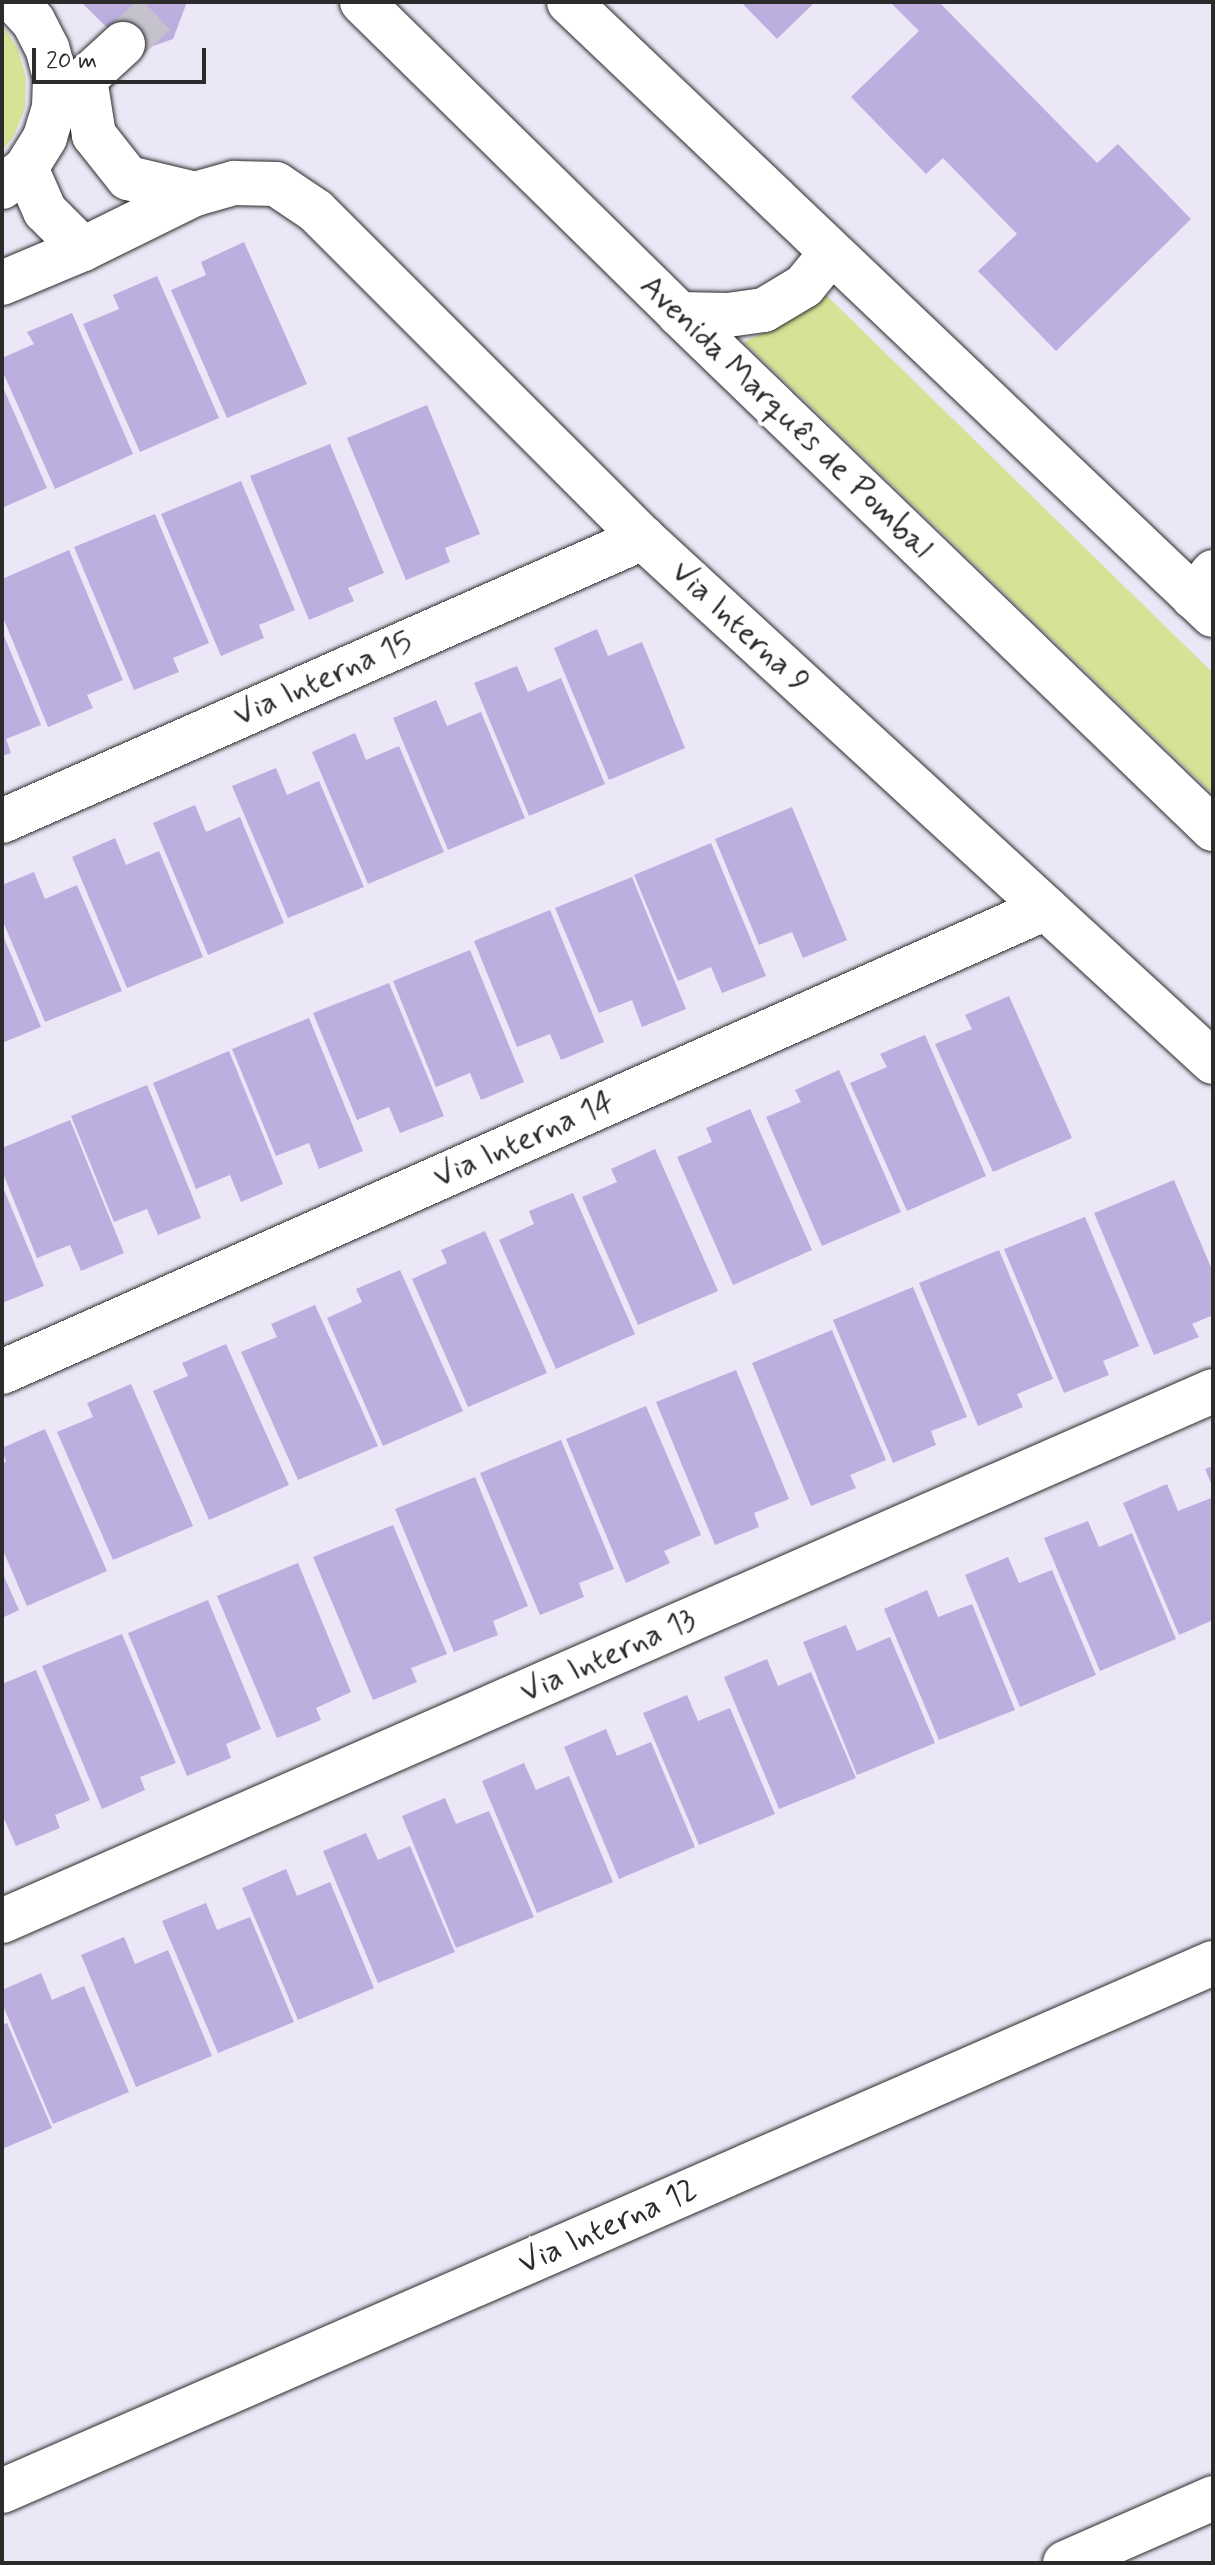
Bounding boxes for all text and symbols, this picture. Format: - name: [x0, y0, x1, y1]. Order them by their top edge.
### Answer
- scale bar: [36, 32, 210, 82]
- text: 20 m: [46, 46, 97, 77]
- street label: Avenida Marquês de Pombal: [636, 271, 936, 563]
- street label: Via Interna 9: [659, 550, 821, 704]
- street label: Via Interna 15: [223, 621, 423, 737]
- street label: Via Interna 14: [423, 1081, 625, 1199]
- street label: Via Interna 13: [510, 1598, 706, 1714]
- street label: Via Interna 12: [508, 2169, 708, 2285]

